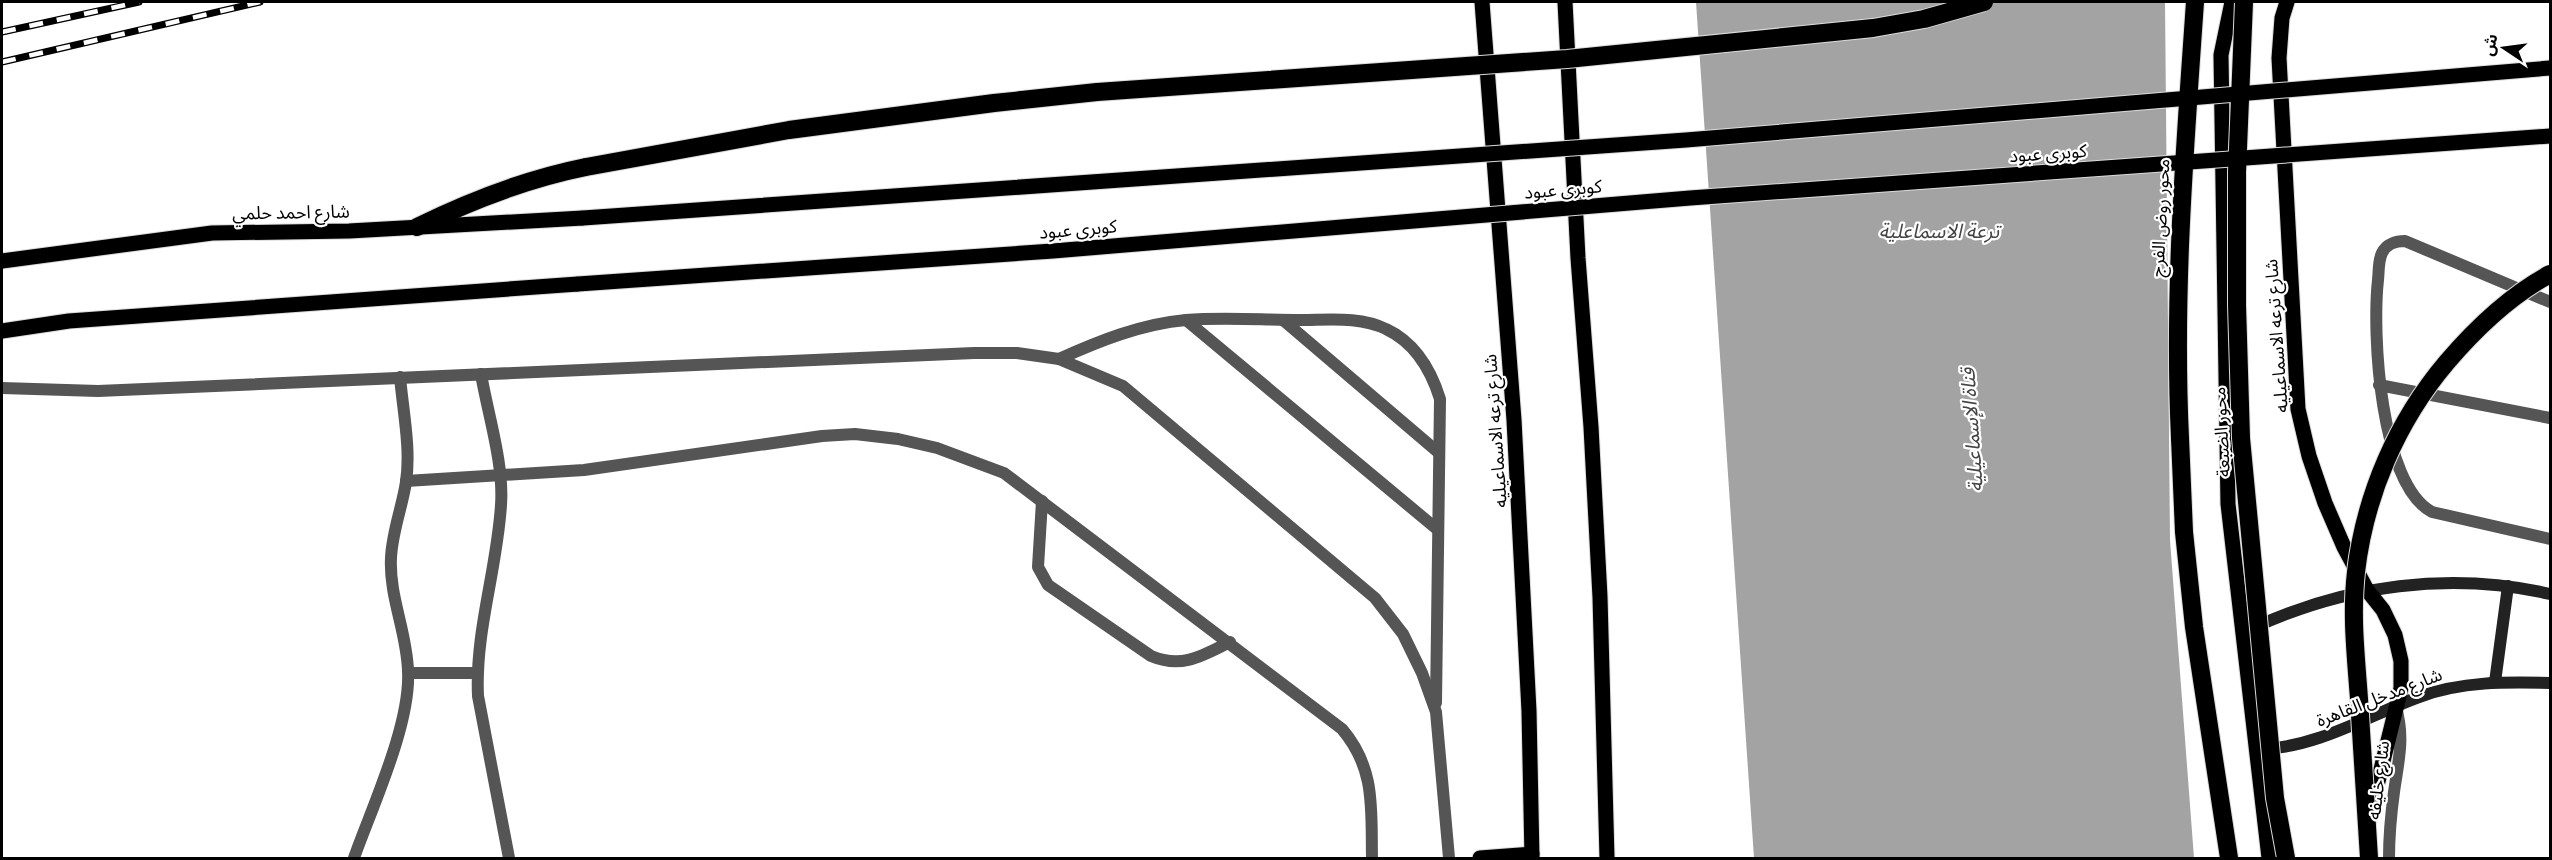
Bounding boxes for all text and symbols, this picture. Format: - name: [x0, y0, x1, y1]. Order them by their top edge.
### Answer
- north arrow: [2474, 18, 2534, 78]
- text: ش: [2475, 31, 2504, 58]
- street label: كوبرى عبود: [2008, 137, 2088, 169]
- street label: محور روض الفرج: [2143, 158, 2177, 278]
- street label: كوبرى عبود: [1523, 172, 1604, 206]
- street label: شارع احمد حلمي: [232, 197, 350, 228]
- street label: كوبرى عبود: [1038, 212, 1119, 246]
- water label: ترعة الاسماعلية: [1879, 215, 2002, 246]
- street label: شارع ترعه الاسماعيليه: [2257, 258, 2296, 414]
- street label: شارع ترعه الاسماعيليه: [1476, 353, 1515, 509]
- water label: قناة الإسماعيلية: [1951, 365, 1991, 493]
- street label: محور الضبعة: [2205, 386, 2237, 478]
- street label: شارع مدخل القاهرة: [2312, 661, 2446, 734]
- street label: شارع خليفه: [2360, 739, 2397, 821]

